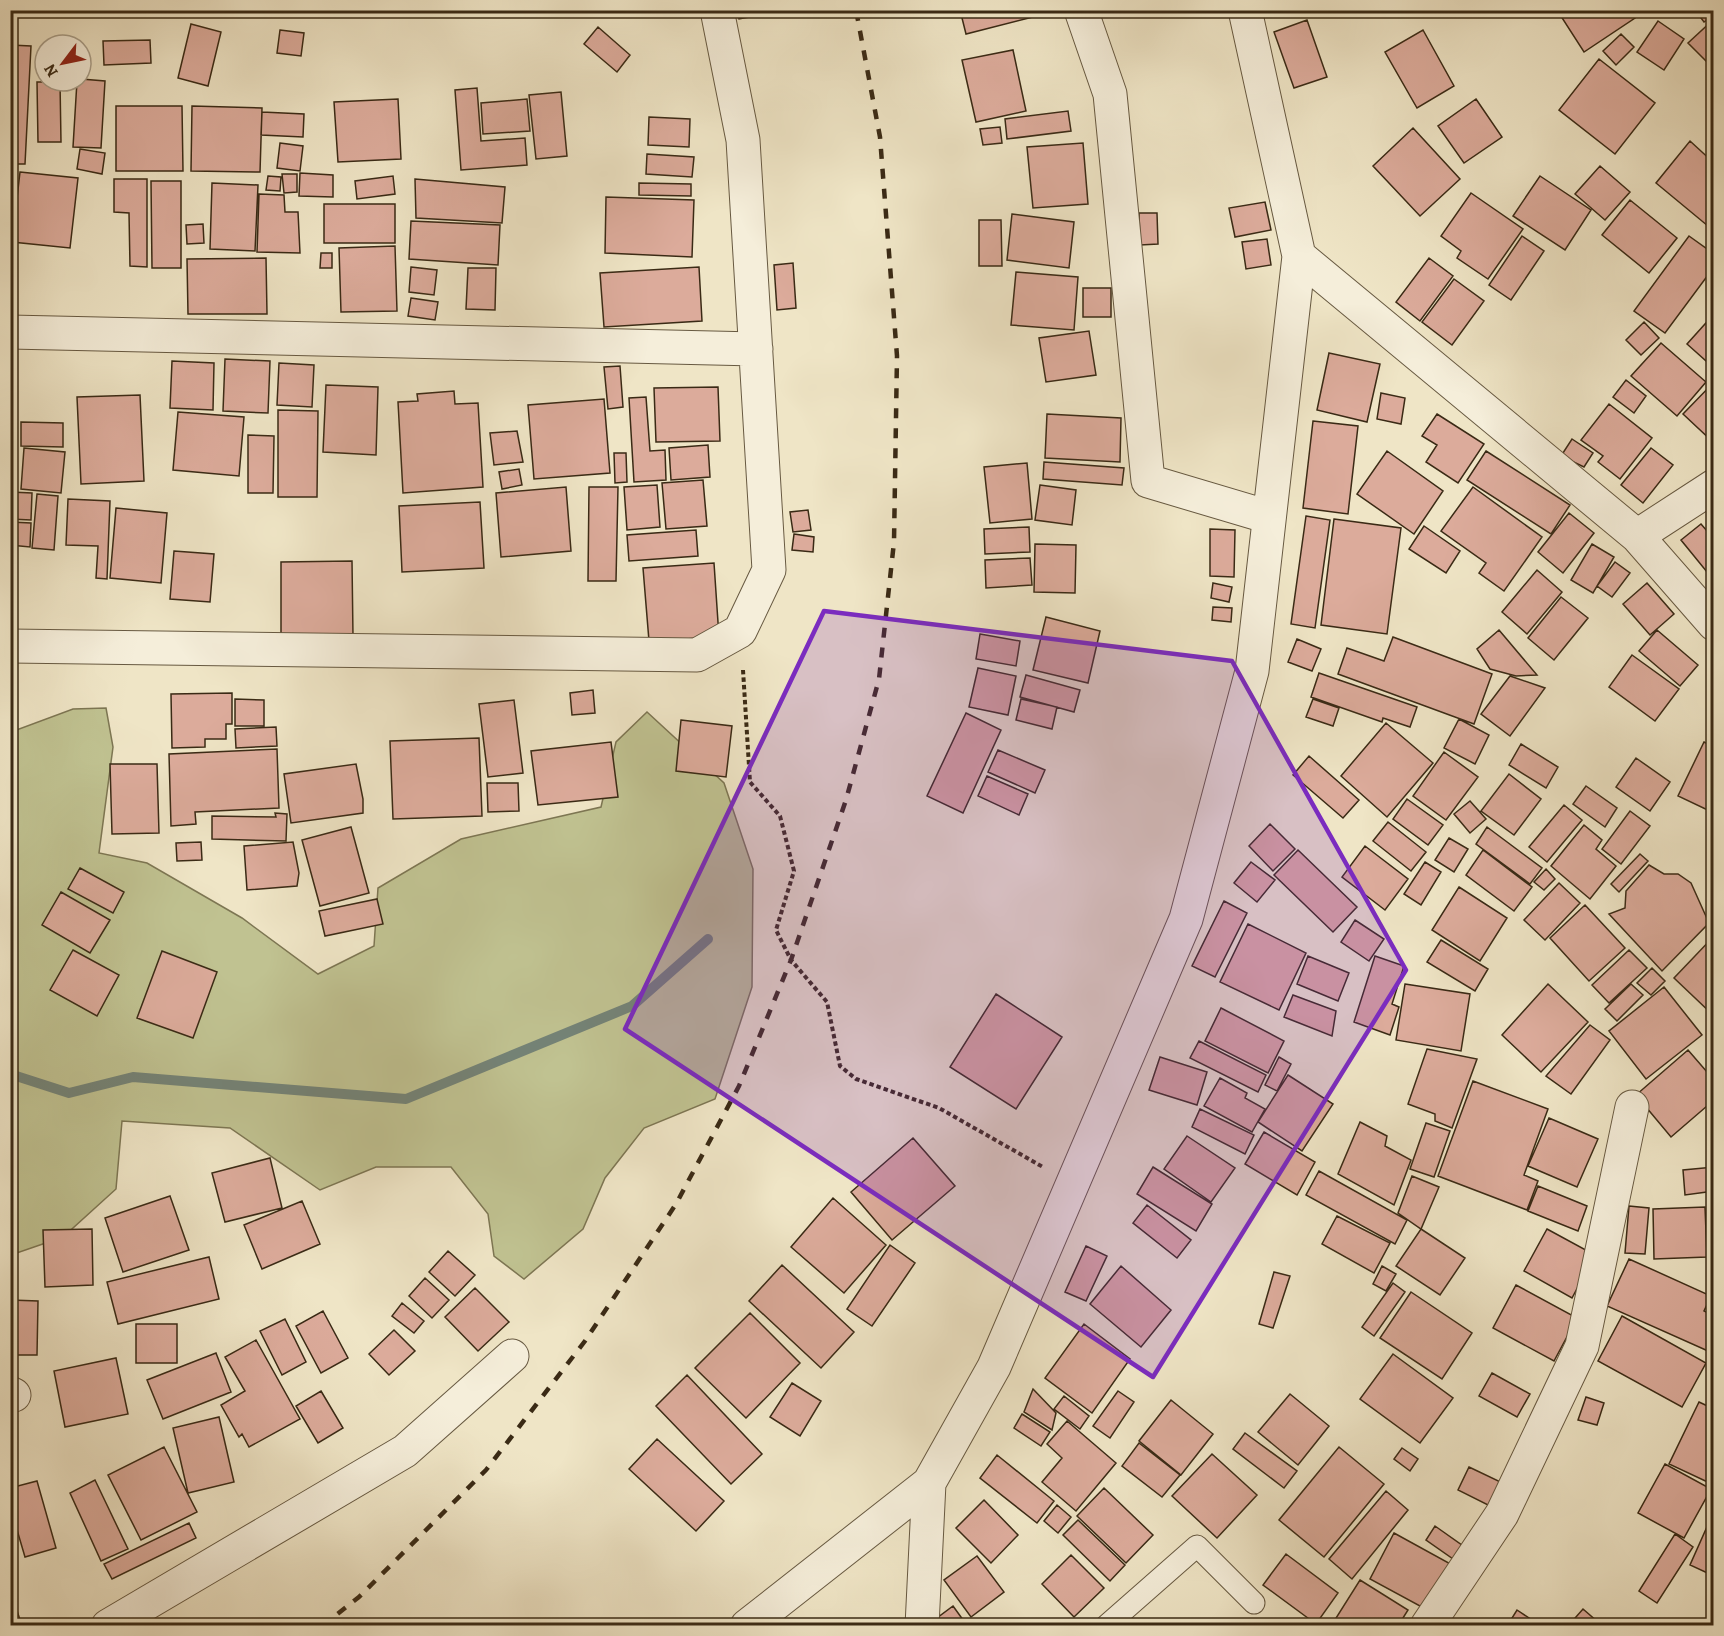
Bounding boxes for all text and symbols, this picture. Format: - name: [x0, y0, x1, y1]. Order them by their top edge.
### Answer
- north arrow: [33, 33, 93, 93]
- text: N: [39, 59, 64, 81]

